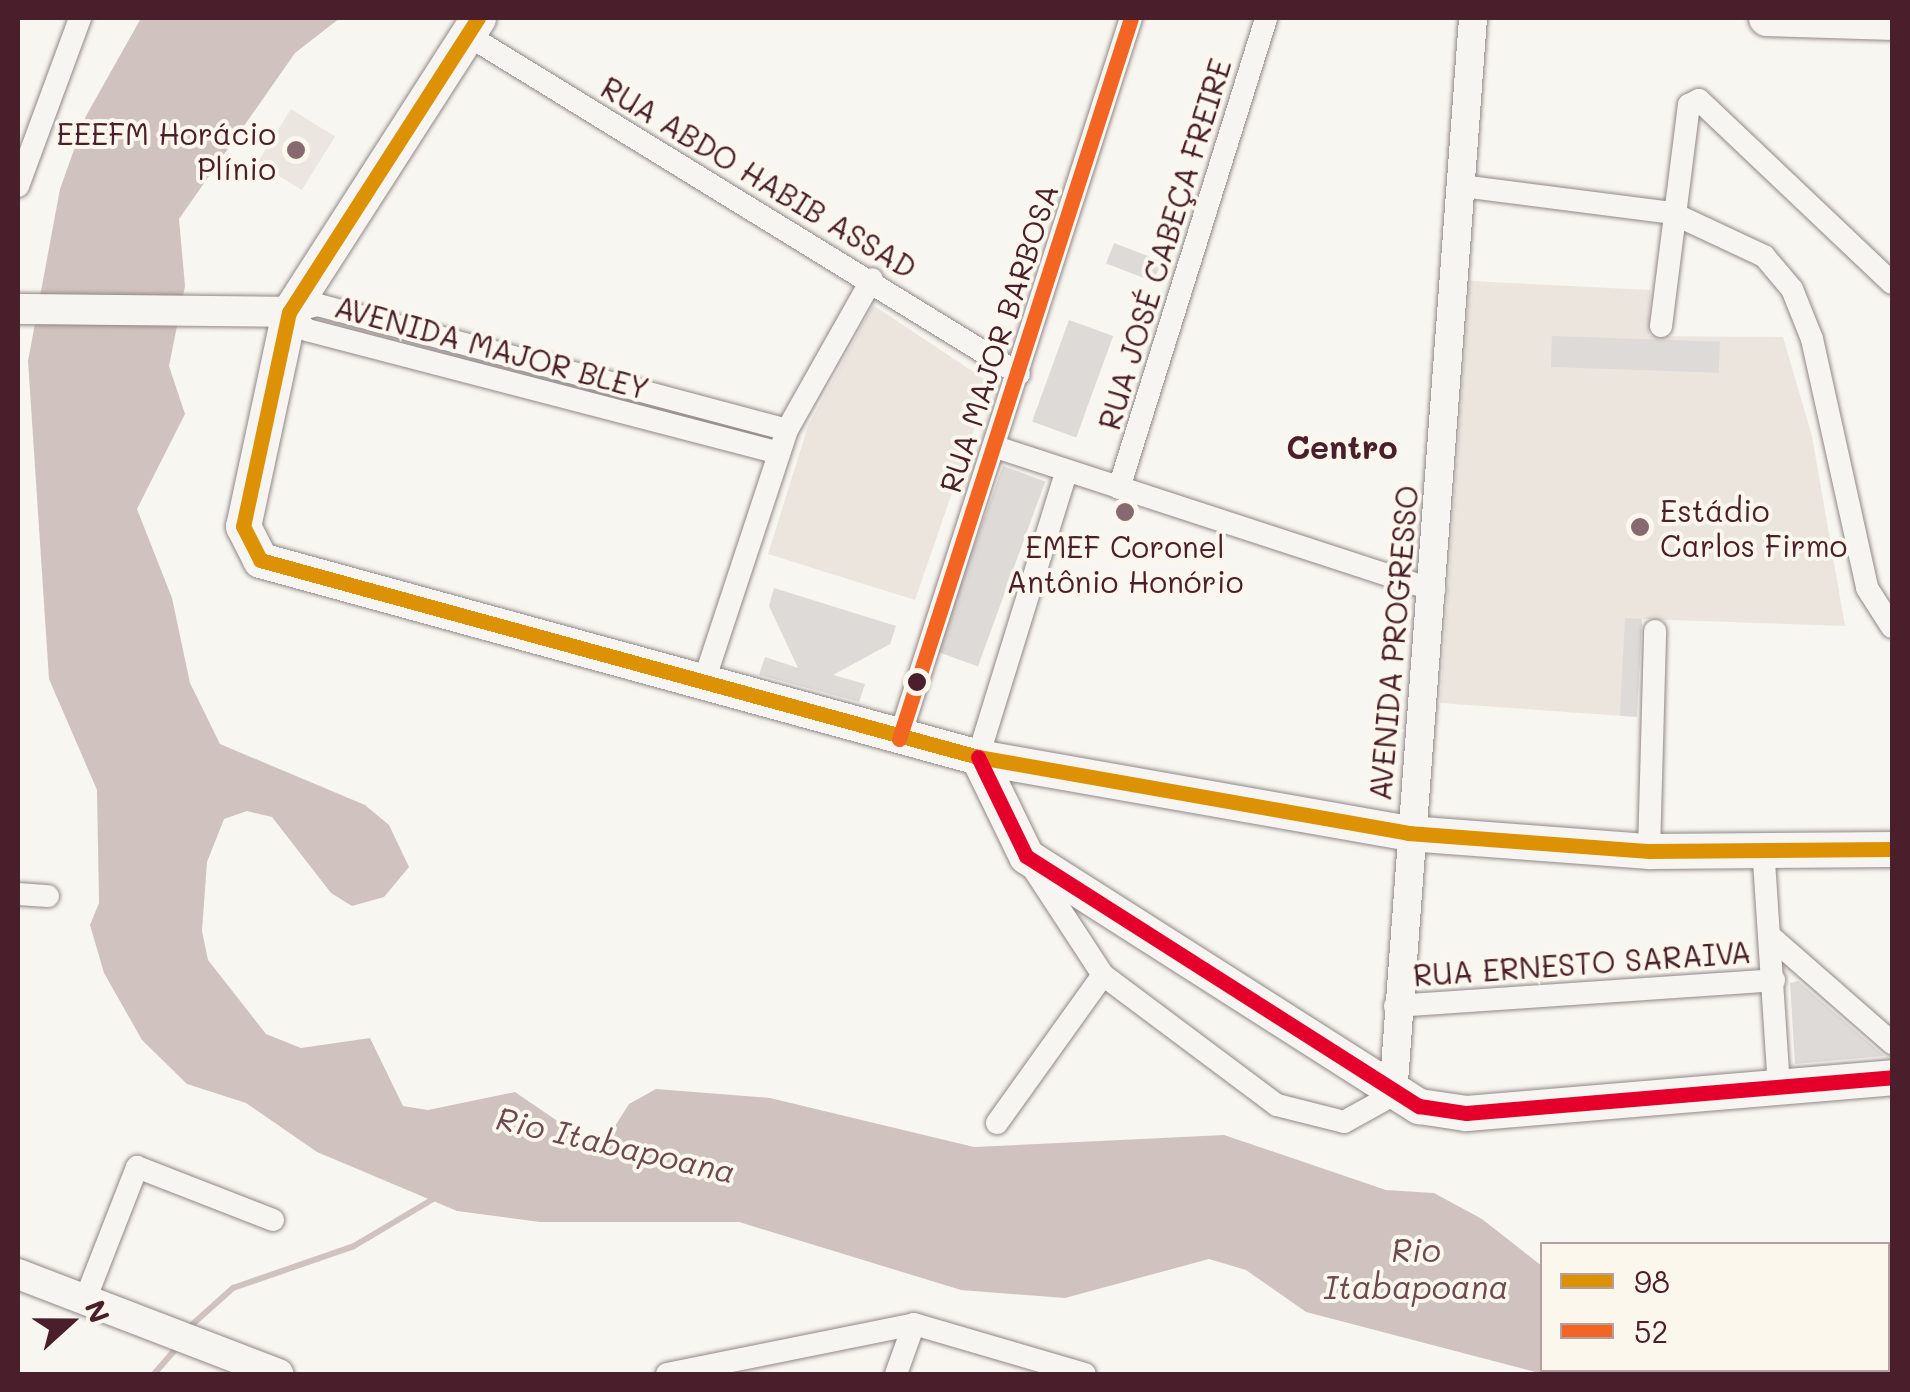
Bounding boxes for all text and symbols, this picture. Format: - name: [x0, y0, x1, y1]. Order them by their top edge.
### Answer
- street label: RUA JOSÉ CABEÇA FREIRE: [1090, 54, 1238, 434]
- street label: RUA ABDO HABIB ASSAD: [595, 69, 923, 285]
- place label: EEEFM Horácio Plínio: [57, 115, 276, 186]
- marker: EEEFM Horácio Plínio: [285, 139, 307, 161]
- street label: RUA MAJOR BARBOSA: [931, 179, 1065, 497]
- street label: AVENIDA MAJOR BLEY: [331, 288, 653, 406]
- district label: Centro: [1286, 427, 1398, 465]
- street label: AVENIDA PROGRESSO: [1361, 484, 1425, 802]
- place label: Estádio Carlos Firmo: [1660, 492, 1847, 562]
- marker: EMEF Coronel Antônio Honório: [1114, 501, 1136, 523]
- marker: Estádio Carlos Firmo: [1629, 516, 1651, 538]
- place label: EMEF Coronel Antônio Honório: [1006, 528, 1244, 598]
- unlabelled marker: [907, 672, 927, 692]
- street label: RUA ERNESTO SARAIVA: [1412, 933, 1752, 993]
- water label: Rio Itabapoana: [493, 1098, 739, 1190]
- water label: Rio Itabapoana: [1324, 1231, 1508, 1306]
- legend: [1540, 1242, 1890, 1372]
- text: 98: [1634, 1261, 1670, 1301]
- north arrow: [20, 1272, 120, 1372]
- text: N: [77, 1295, 119, 1328]
- text: 52: [1634, 1311, 1668, 1351]

